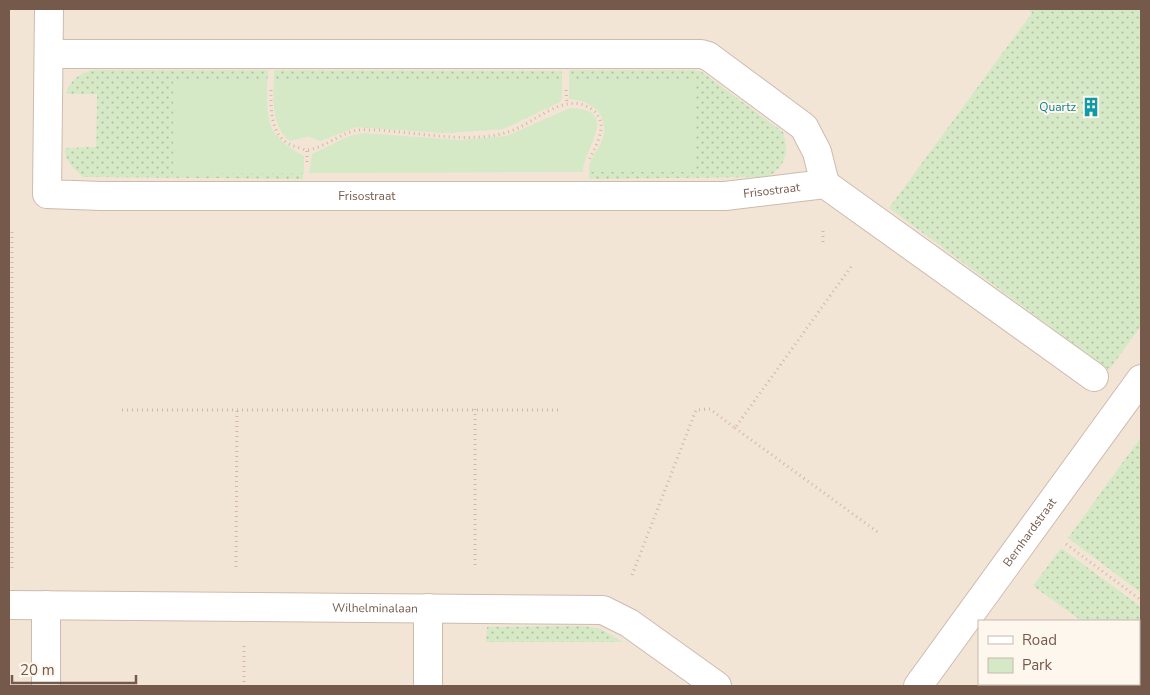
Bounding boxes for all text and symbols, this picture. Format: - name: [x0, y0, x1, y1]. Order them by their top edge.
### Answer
- building icon: Quartz: [1080, 96, 1102, 118]
- place label: Quartz: [1039, 99, 1076, 115]
- street label: Frisostraat: [742, 179, 802, 202]
- street label: Frisostraat: [338, 188, 396, 204]
- street label: Bernhardstraat: [999, 494, 1060, 570]
- street label: Wilhelminalaan: [332, 600, 418, 616]
- legend: [978, 620, 1140, 685]
- text: Road: [1022, 630, 1057, 650]
- scale bar: [12, 652, 136, 684]
- text: Park: [1022, 655, 1052, 675]
- text: 20 m: [20, 660, 55, 680]

